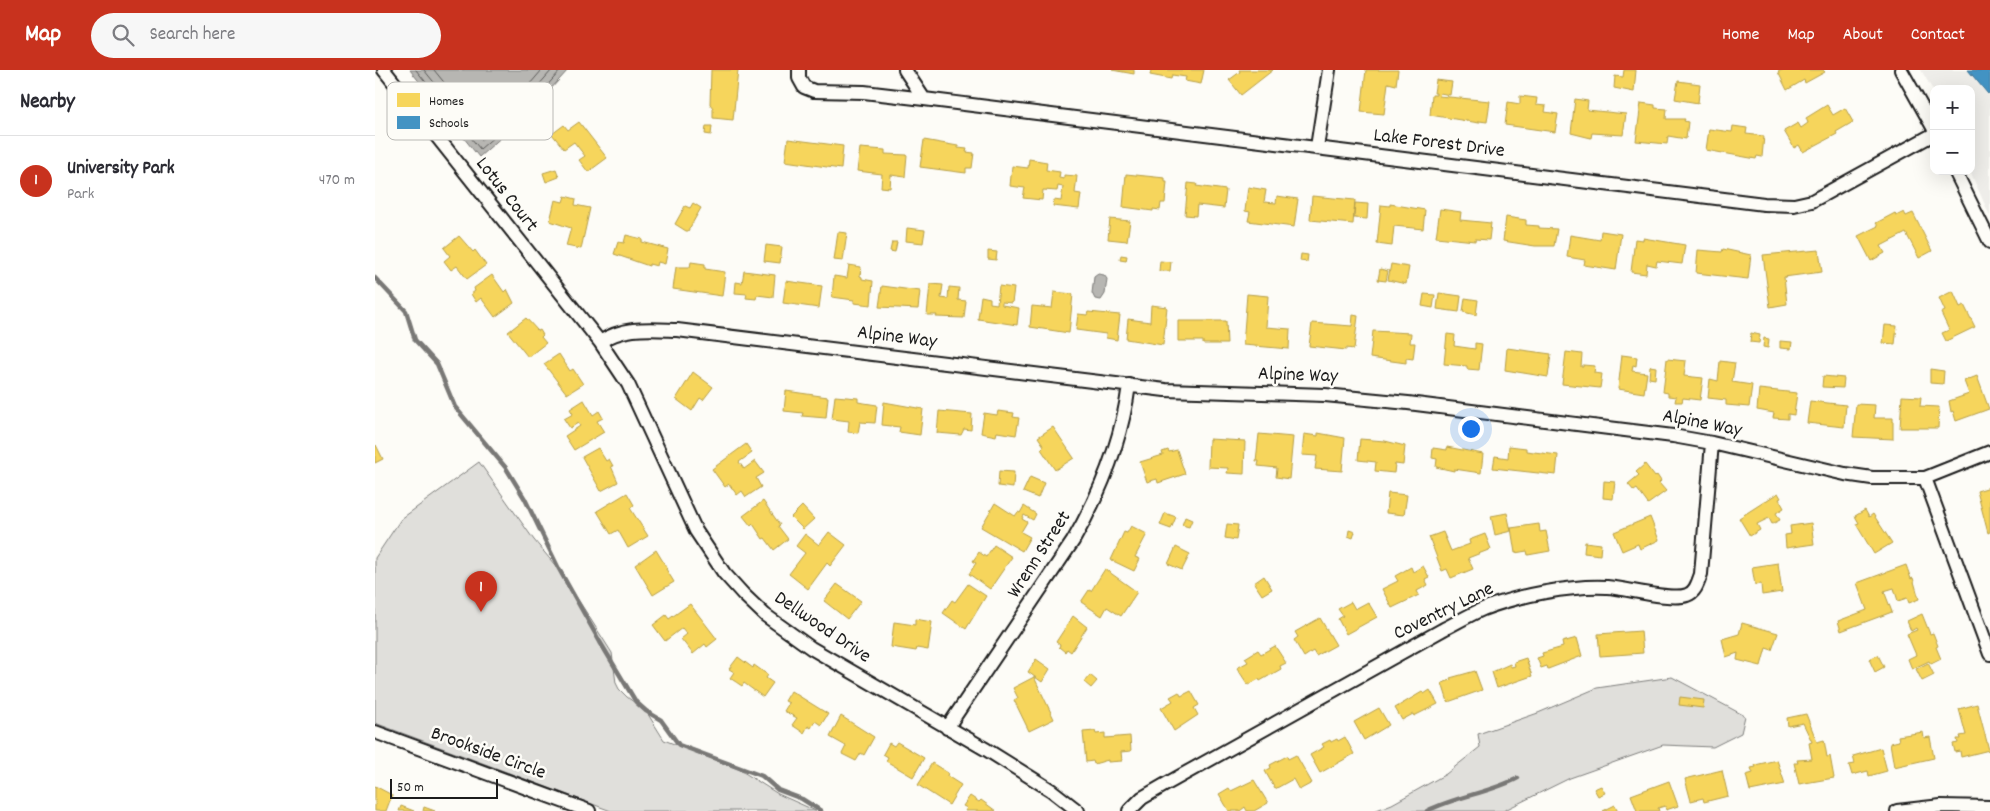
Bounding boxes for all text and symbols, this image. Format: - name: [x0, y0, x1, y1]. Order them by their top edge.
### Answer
- search box: [91, 13, 441, 58]
- text: Map: [25, 18, 61, 52]
- icon: search: [109, 21, 137, 49]
- text: Search here: [149, 22, 235, 49]
- text: Home: [1722, 23, 1759, 48]
- text: Map: [1787, 23, 1815, 48]
- text: About: [1843, 23, 1883, 48]
- text: Contact: [1911, 23, 1965, 48]
- legend: [387, 82, 553, 140]
- map controls: [1930, 85, 1975, 175]
- button: +: [1930, 85, 1975, 130]
- text: Nearby: [20, 88, 75, 118]
- text: Homes: [429, 92, 464, 112]
- text: Schools: [429, 114, 469, 134]
- street label: Lake Forest Drive: [1372, 122, 1506, 166]
- button: −: [1930, 130, 1975, 175]
- street label: Lotus Court: [468, 152, 544, 238]
- text: University Park: [67, 156, 175, 183]
- text: 1: [34, 169, 38, 192]
- text: 470 m: [319, 169, 355, 192]
- text: Park: [67, 183, 94, 206]
- street label: Alpine Way: [856, 319, 939, 357]
- street label: Alpine Way: [1257, 361, 1339, 391]
- street label: Alpine Way: [1660, 403, 1745, 446]
- your location: [1458, 416, 1484, 442]
- street label: Wrenn Street: [1001, 506, 1079, 604]
- pin: 1: [465, 571, 497, 612]
- street label: Coventry Lane: [1389, 576, 1499, 648]
- street label: Dellwood Drive: [768, 585, 876, 671]
- street label: Brookside Circle: [427, 720, 549, 788]
- scale bar: [390, 776, 497, 799]
- text: 50 m: [397, 778, 424, 798]

